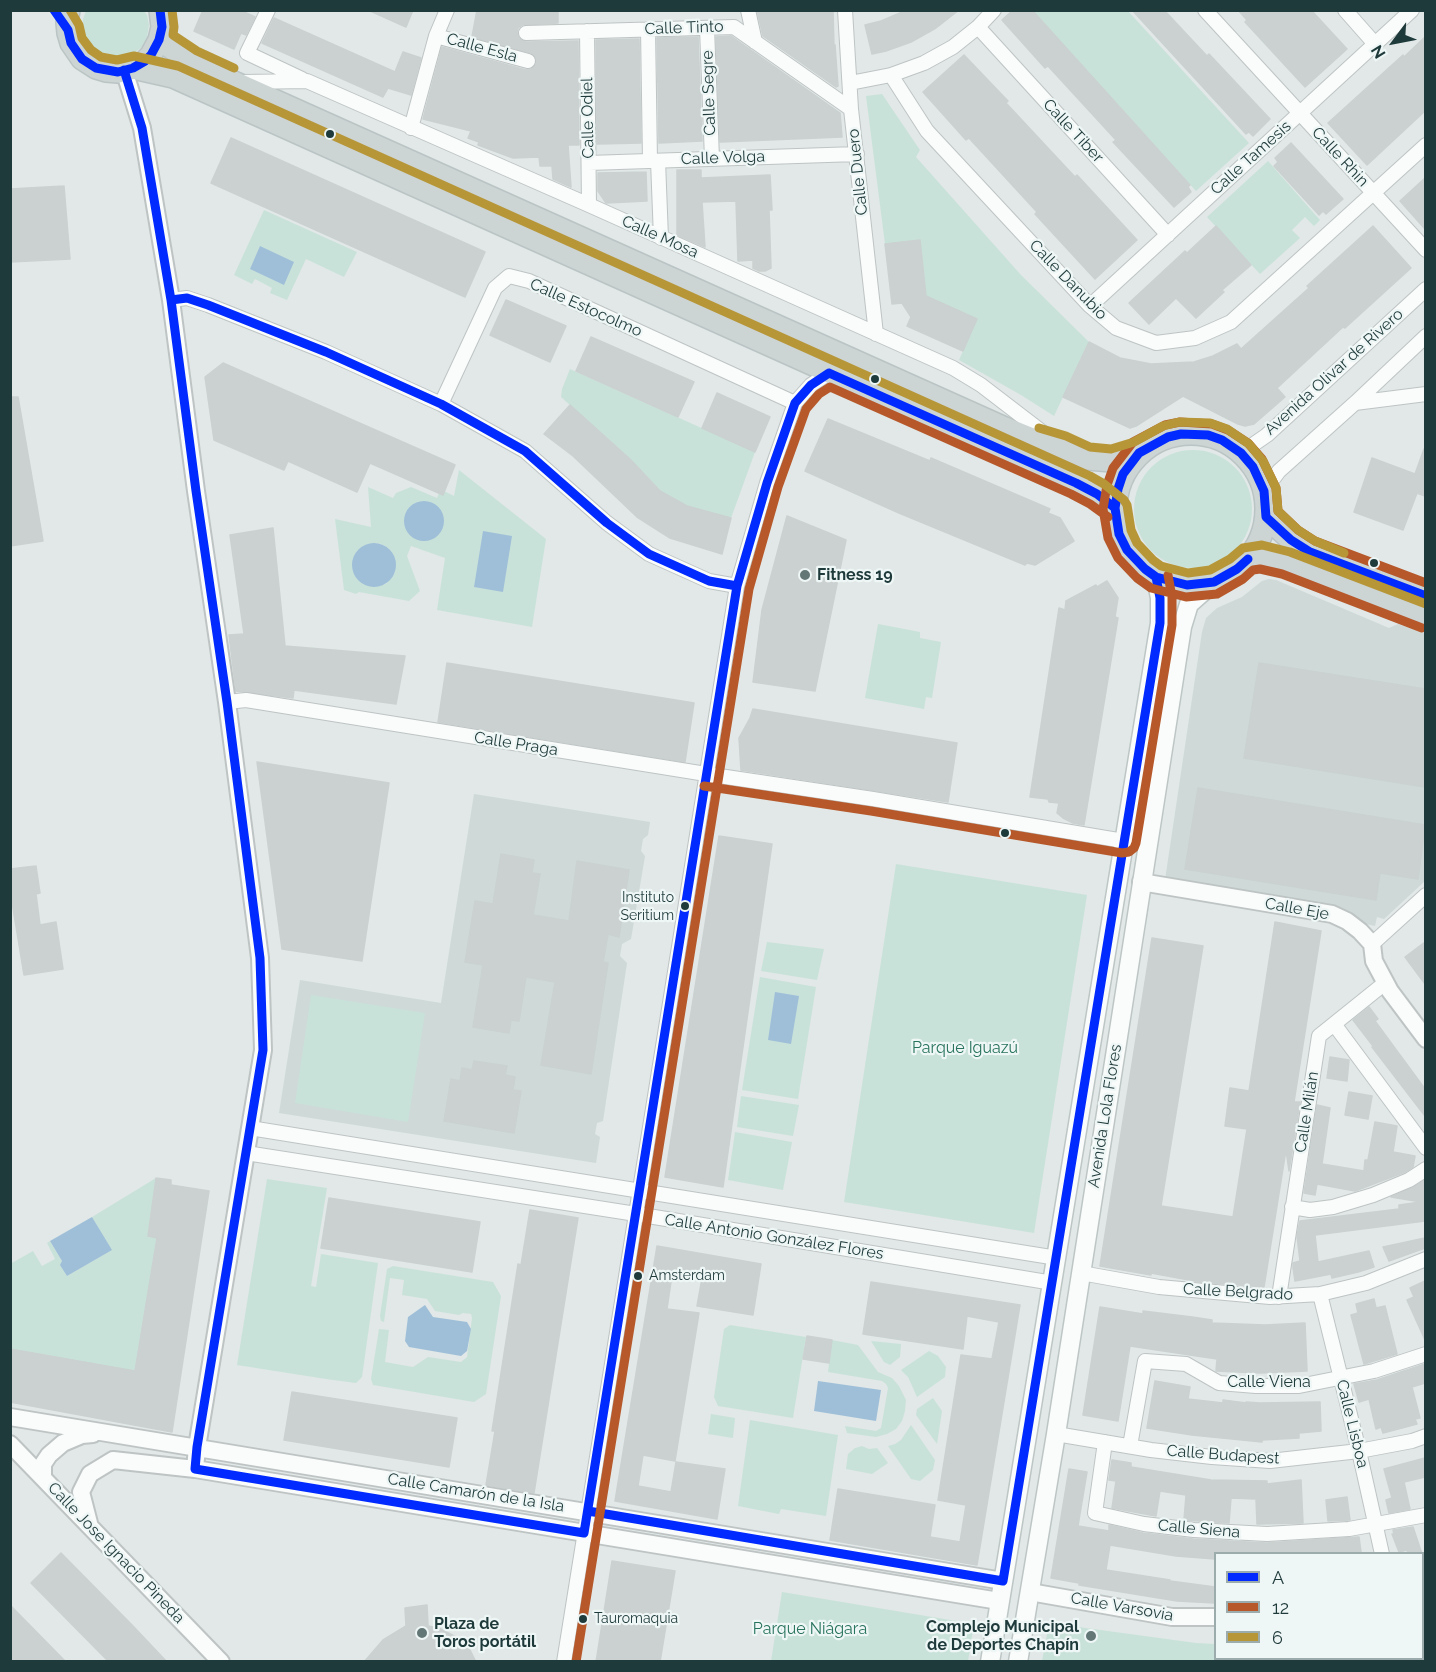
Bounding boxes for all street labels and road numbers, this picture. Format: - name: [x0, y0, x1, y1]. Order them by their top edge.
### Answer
- street label: Calle Tinto: [644, 17, 724, 39]
- street label: Calle Esla: [445, 29, 519, 67]
- street label: Calle Segre: [698, 50, 720, 136]
- street label: Calle Odiel: [578, 77, 598, 159]
- street label: Calle Tíber: [1039, 95, 1107, 167]
- street label: Calle Tamesis: [1207, 117, 1295, 199]
- street label: Calle Rhin: [1308, 123, 1372, 191]
- street label: Calle Duero: [844, 128, 872, 216]
- street label: Calle Volga: [681, 147, 765, 169]
- street label: Calle Mosa: [619, 212, 701, 262]
- street label: Calle Danubio: [1025, 236, 1111, 324]
- street label: Calle Estocolmo: [527, 275, 645, 341]
- street label: Avenida Olivar de Rivero: [1261, 305, 1407, 439]
- street label: Calle Praga: [473, 728, 559, 760]
- street label: Calle Eje: [1264, 894, 1330, 924]
- street label: Avenida Lola Flores: [1084, 1043, 1126, 1189]
- street label: Calle Milán: [1291, 1070, 1323, 1154]
- street label: Calle Antonio González Flores: [663, 1210, 885, 1264]
- street label: Calle Belgrado: [1183, 1280, 1293, 1304]
- street label: Calle Viena: [1227, 1372, 1311, 1392]
- street label: Calle Lisboa: [1332, 1378, 1372, 1470]
- street label: Calle Budapest: [1166, 1441, 1280, 1469]
- street label: Calle Camarón de la Isla: [386, 1470, 566, 1516]
- street label: Calle Jose Ignacio Pineda: [44, 1478, 188, 1628]
- street label: Calle Siena: [1157, 1516, 1241, 1542]
- street label: Calle Varsovia: [1069, 1589, 1175, 1625]

